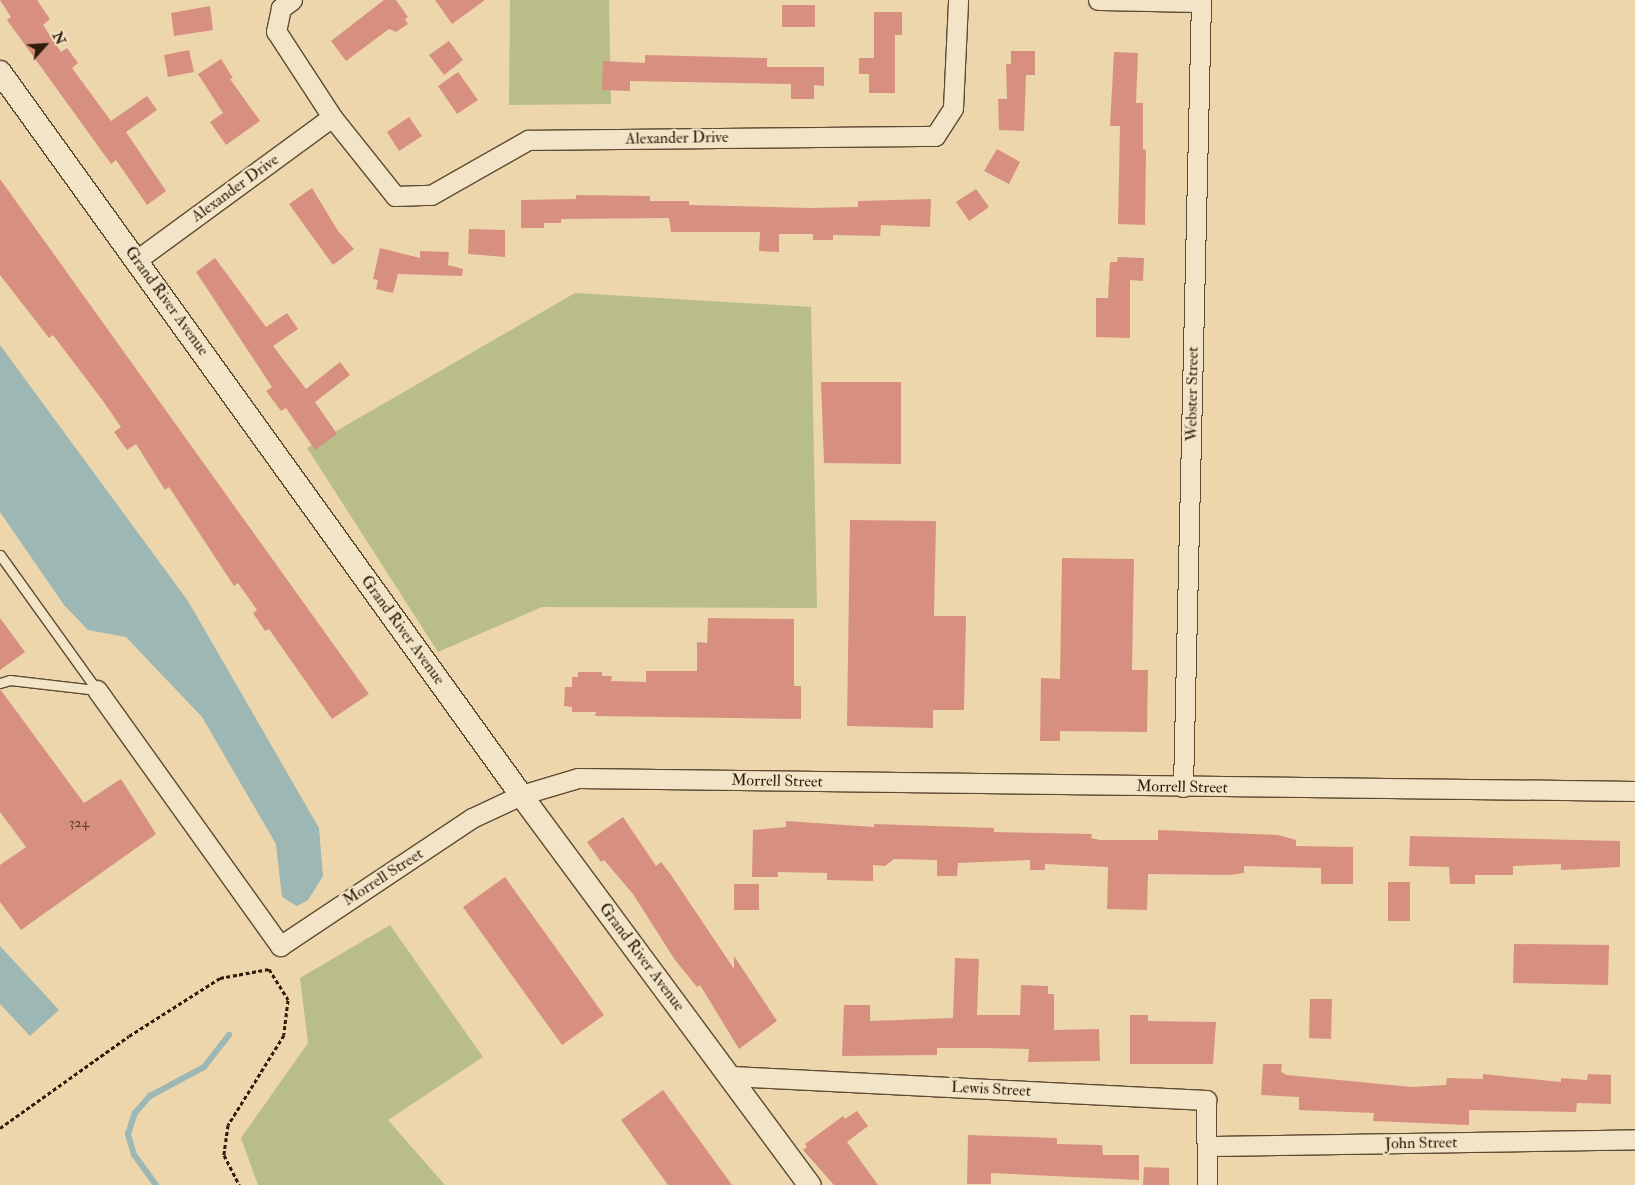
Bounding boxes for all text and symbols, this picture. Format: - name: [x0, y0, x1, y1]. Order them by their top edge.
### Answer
- north arrow: [20, 20, 70, 70]
- text: N: [49, 29, 69, 48]
- street label: Alexander Drive: [625, 128, 729, 148]
- street label: Alexander Drive: [188, 150, 282, 226]
- street label: Grand River Avenue: [121, 243, 213, 359]
- street label: Webster Street: [1182, 347, 1202, 441]
- street label: Grand River Avenue: [357, 572, 449, 688]
- street label: Morrell Street: [731, 771, 823, 791]
- street label: Morrell Street: [1136, 777, 1228, 797]
- house number: 324: [69, 815, 89, 831]
- street label: Morrell Street: [339, 844, 427, 910]
- street label: Grand River Avenue: [595, 899, 689, 1015]
- street label: Lewis Street: [951, 1077, 1031, 1101]
- street label: John Street: [1385, 1133, 1457, 1153]

